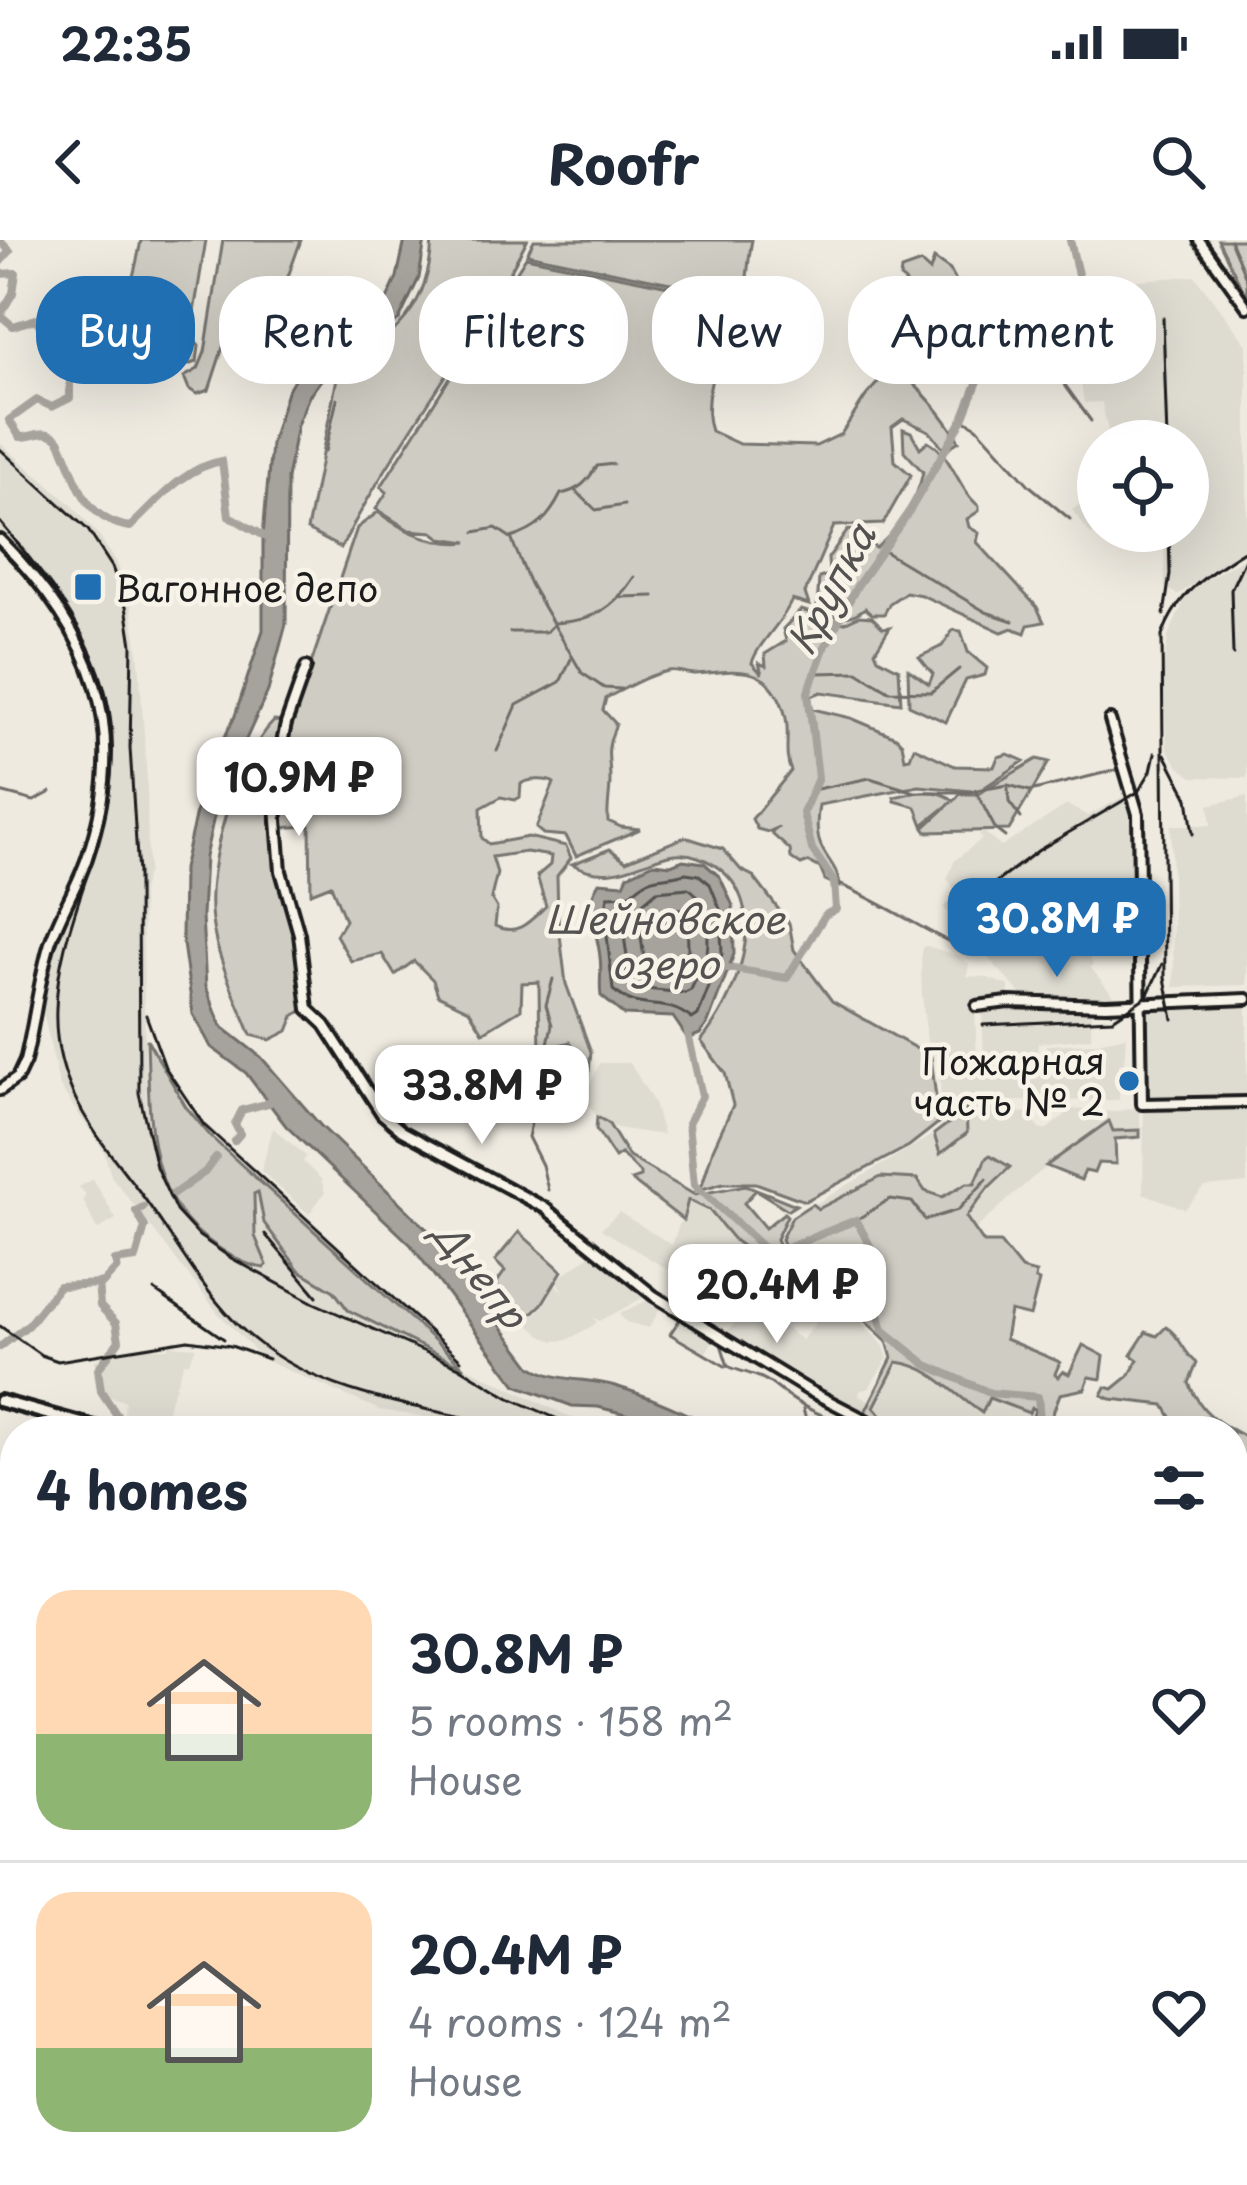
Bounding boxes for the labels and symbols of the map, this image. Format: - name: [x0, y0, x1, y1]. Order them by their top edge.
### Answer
- water label: Крупка: [770, 511, 889, 664]
- place label: Вагонное депо: [115, 560, 378, 614]
- marker: Вагонное депо: [72, 571, 104, 603]
- pin: 10.9M ₽: [188, 737, 410, 839]
- pin: 30.8M ₽: [946, 878, 1168, 980]
- water label: Шейновское озеро: [545, 888, 786, 992]
- place label: Пожарная часть № 2: [914, 1033, 1105, 1128]
- pin: 33.8M ₽: [371, 1045, 593, 1147]
- marker: Пожарная часть № 2: [1116, 1068, 1142, 1094]
- water label: Днепр: [419, 1204, 545, 1342]
- pin: 20.4M ₽: [666, 1244, 888, 1346]

